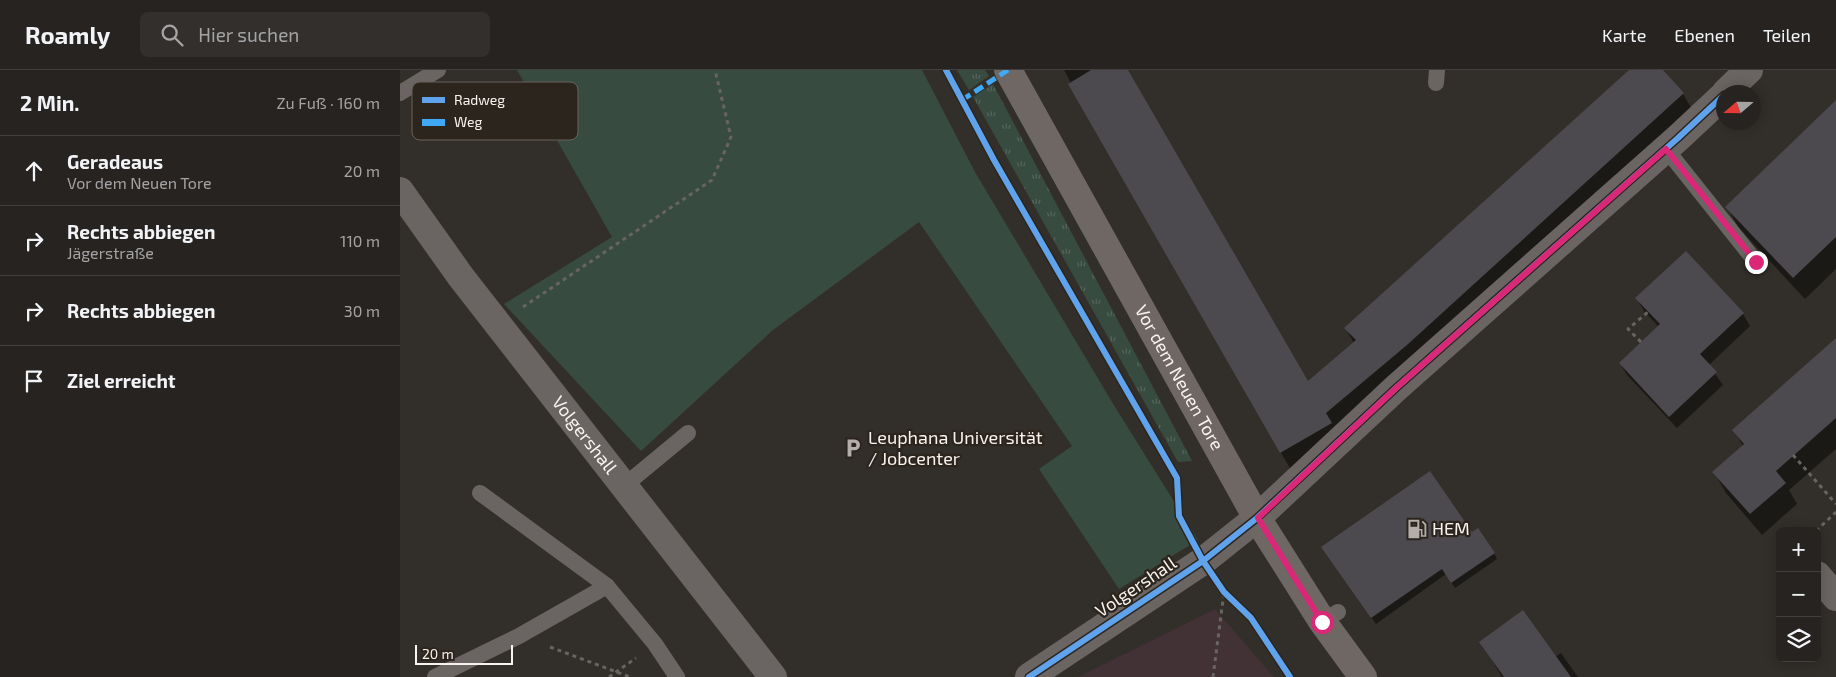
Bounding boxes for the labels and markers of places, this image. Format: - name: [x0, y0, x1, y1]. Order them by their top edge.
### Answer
- place label: Leuphana Universität / Jobcenter: [868, 426, 1043, 469]
- parking icon: Leuphana Universität / Jobcenter: [842, 437, 864, 459]
- place label: HEM: [1432, 517, 1470, 539]
- fuel station icon: HEM: [1406, 518, 1428, 540]

